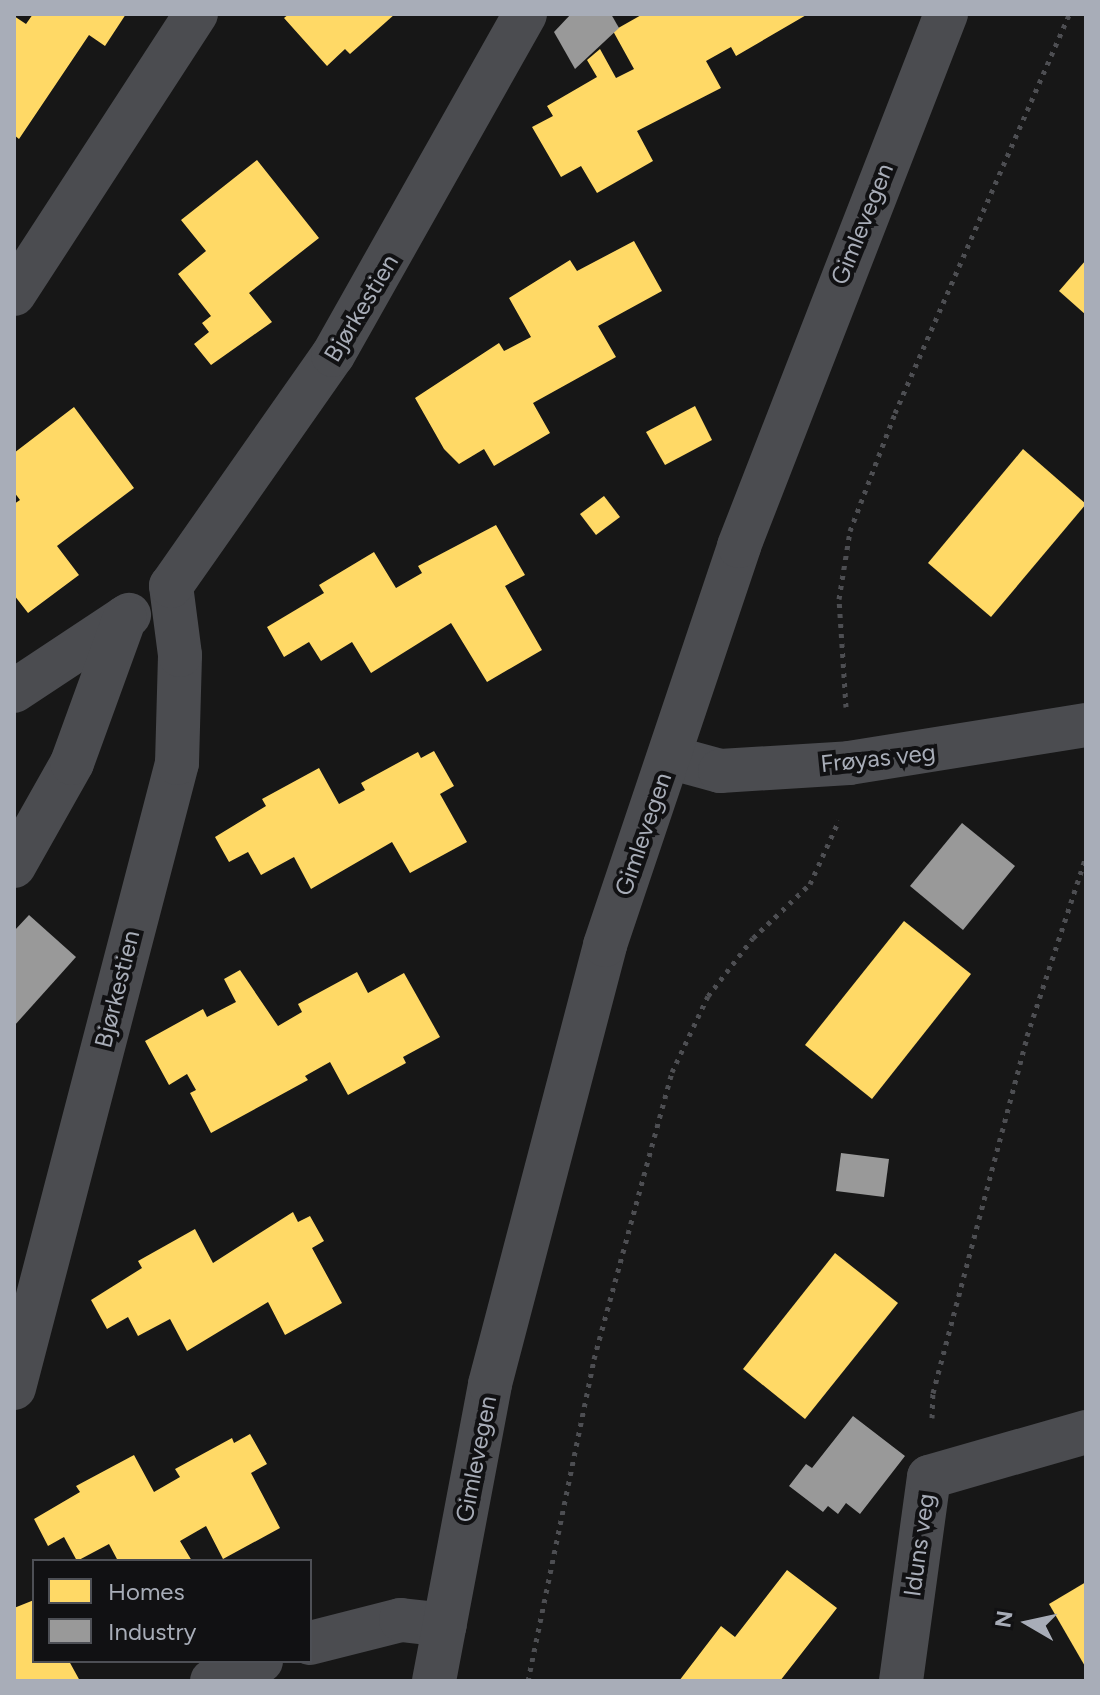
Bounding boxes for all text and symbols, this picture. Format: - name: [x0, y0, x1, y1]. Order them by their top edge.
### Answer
- street label: Gimlevegen: [825, 159, 899, 289]
- street label: Bjørkestien: [318, 249, 404, 367]
- street label: Frøyas veg: [819, 738, 937, 778]
- street label: Gimlevegen: [609, 769, 677, 899]
- street label: Bjørkestien: [89, 927, 145, 1051]
- street label: Gimlevegen: [450, 1393, 502, 1525]
- street label: Iduns veg: [898, 1492, 940, 1598]
- legend: [32, 1559, 312, 1663]
- text: Homes: [108, 1577, 185, 1606]
- north arrow: [988, 1583, 1068, 1663]
- text: N: [989, 1609, 1018, 1630]
- text: Industry: [108, 1617, 196, 1646]

